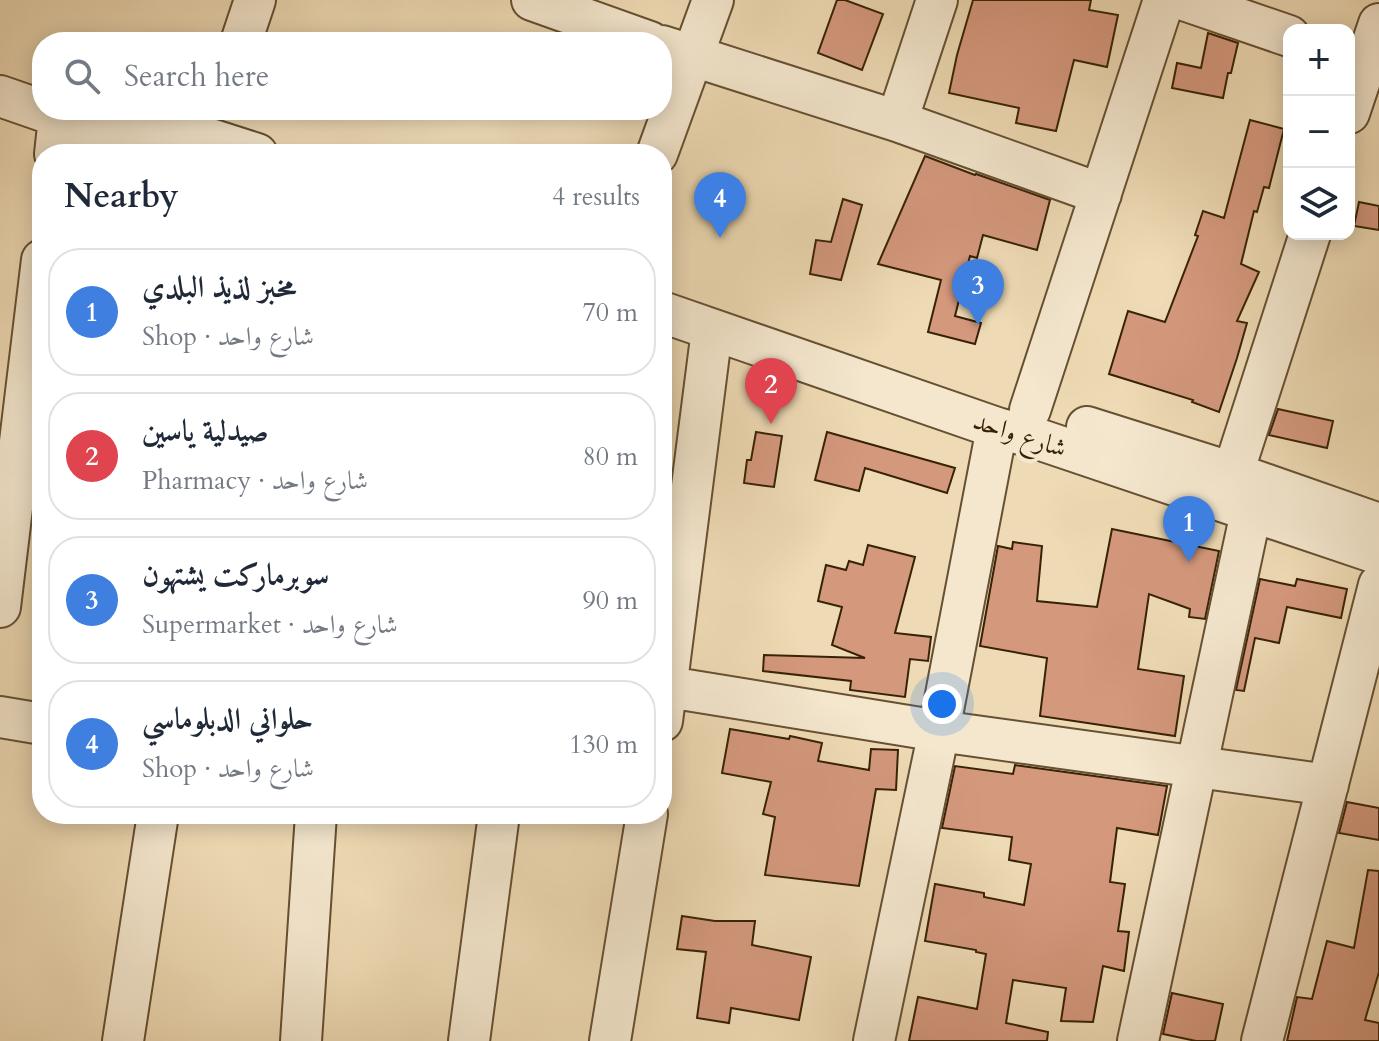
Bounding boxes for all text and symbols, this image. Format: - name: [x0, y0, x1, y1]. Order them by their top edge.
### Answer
- map controls: [1283, 24, 1355, 240]
- button: +: [1283, 24, 1355, 96]
- search box: [32, 32, 672, 120]
- icon: search: [60, 54, 104, 98]
- text: Search here: [124, 56, 269, 97]
- button: −: [1283, 96, 1355, 168]
- button: layers: [1283, 168, 1355, 240]
- pin: 4: [694, 172, 746, 238]
- text: Nearby: [64, 173, 179, 219]
- text: 4 results: [552, 179, 640, 214]
- pin: 3: [952, 259, 1004, 325]
- text: مخبز لذيذ البلدي: [142, 267, 296, 308]
- text: 1: [85, 295, 99, 330]
- text: 70 m: [582, 295, 638, 330]
- text: Shop · شارع واحد: [142, 319, 314, 354]
- pin: 2: [745, 358, 797, 424]
- street label: شارع واحد: [967, 403, 1071, 470]
- text: صيدلية ياسين: [142, 411, 269, 452]
- text: 2: [85, 439, 99, 474]
- text: 80 m: [582, 439, 638, 474]
- text: Pharmacy · شارع واحد: [142, 463, 368, 498]
- pin: 1: [1163, 496, 1215, 562]
- text: سوبرماركت يشتهون: [142, 555, 329, 596]
- text: 3: [85, 583, 99, 618]
- text: 90 m: [582, 583, 638, 618]
- text: Supermarket · شارع واحد: [142, 607, 398, 642]
- your location: [922, 684, 962, 724]
- text: حلواني الدبلوماسي: [142, 699, 313, 740]
- text: 4: [85, 727, 99, 762]
- text: 130 m: [569, 727, 638, 762]
- text: Shop · شارع واحد: [142, 751, 314, 786]

